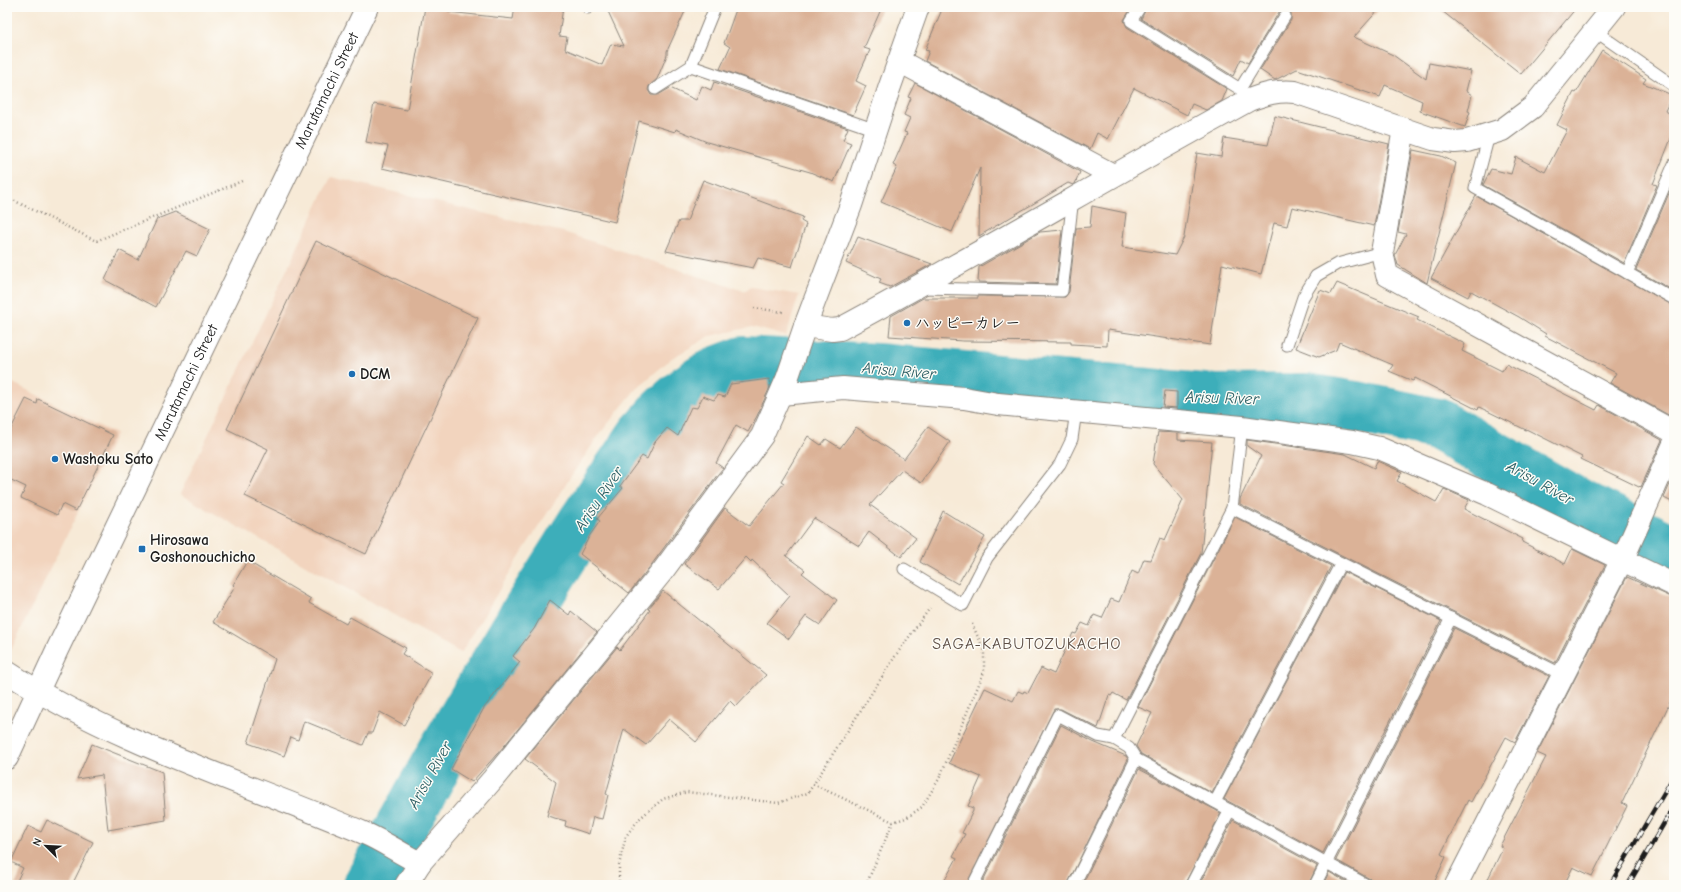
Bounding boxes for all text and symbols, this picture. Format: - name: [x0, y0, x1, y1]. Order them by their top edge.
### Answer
- street label: Marutamachi Street: [291, 29, 363, 152]
- place label: ハッピーカレー: [915, 314, 1020, 332]
- marker: ハッピーカレー: [902, 318, 912, 328]
- street label: Marutamachi Street: [150, 321, 222, 444]
- water label: Arisu River: [860, 359, 937, 383]
- place label: DCM: [360, 365, 390, 383]
- marker: DCM: [347, 369, 357, 379]
- water label: Arisu River: [1184, 388, 1260, 408]
- place label: Washoku Sato: [63, 450, 153, 468]
- marker: Washoku Sato: [50, 454, 60, 464]
- water label: Arisu River: [1502, 457, 1577, 509]
- water label: Arisu River: [570, 463, 627, 535]
- place label: Hirosawa Goshonouchicho: [150, 531, 256, 566]
- marker: Hirosawa Goshonouchicho: [137, 544, 147, 554]
- district label: SAGA-KABUTOZUKACHO: [932, 635, 1122, 653]
- water label: Arisu River: [404, 738, 456, 813]
- north arrow: [26, 826, 66, 866]
- text: N: [30, 836, 45, 848]

